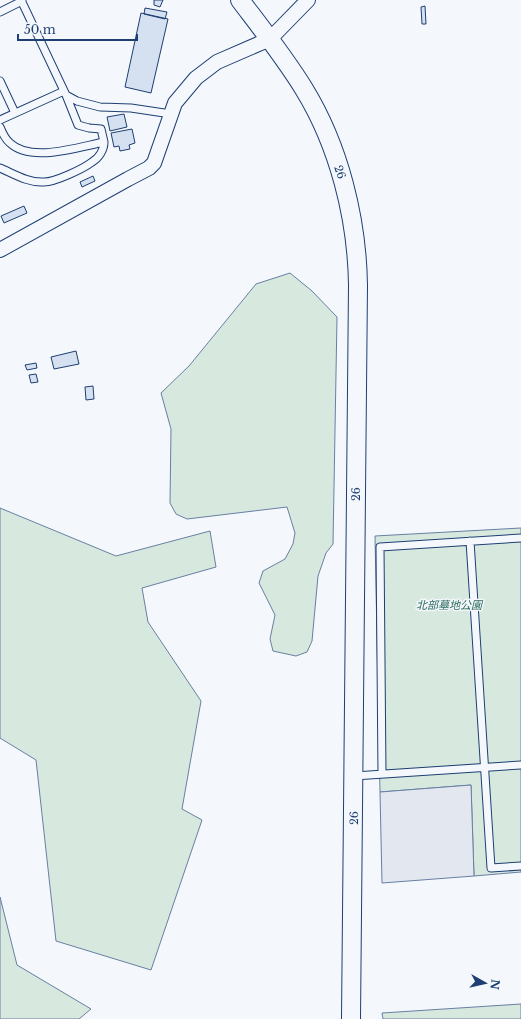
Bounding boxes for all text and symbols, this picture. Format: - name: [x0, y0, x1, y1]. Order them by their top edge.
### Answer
- scale bar: [18, 16, 137, 42]
- text: 50 m: [24, 22, 56, 37]
- street label: 26: [331, 163, 349, 181]
- street label: 26: [349, 487, 363, 501]
- park label: 北部墓地公園: [416, 598, 484, 612]
- street label: 26: [347, 811, 361, 825]
- north arrow: [465, 963, 505, 1003]
- text: N: [487, 978, 503, 991]

